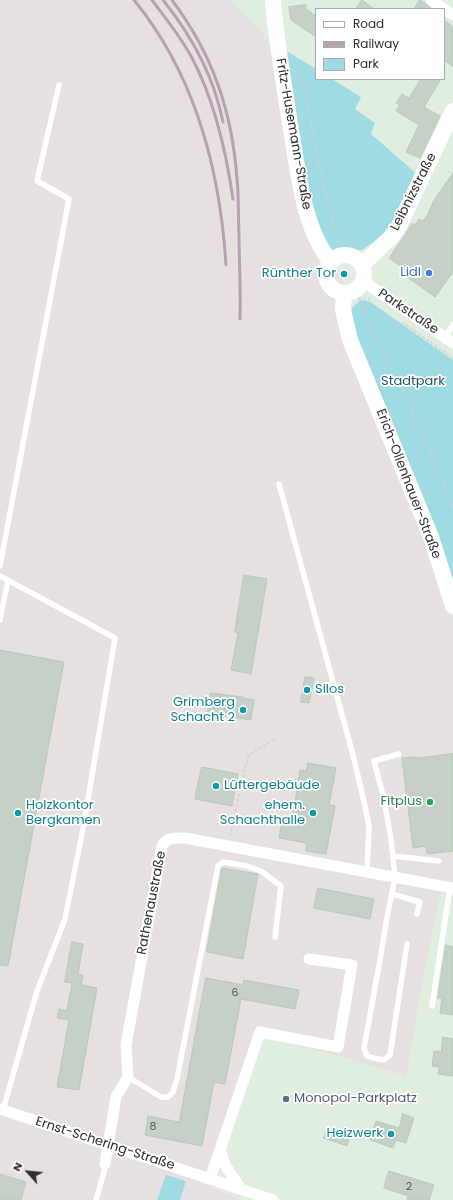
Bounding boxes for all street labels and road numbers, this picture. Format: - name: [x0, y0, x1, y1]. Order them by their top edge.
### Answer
- street label: Fritz-Husemann-Straße: [272, 57, 314, 211]
- street label: Leibnizstraße: [388, 151, 440, 233]
- street label: Parkstraße: [375, 286, 441, 338]
- street label: Erich-Ollenhauer-Straße: [372, 407, 444, 561]
- street label: Rathenaustraße: [134, 850, 170, 956]
- street label: Ernst-Schering-Straße: [33, 1114, 177, 1174]

